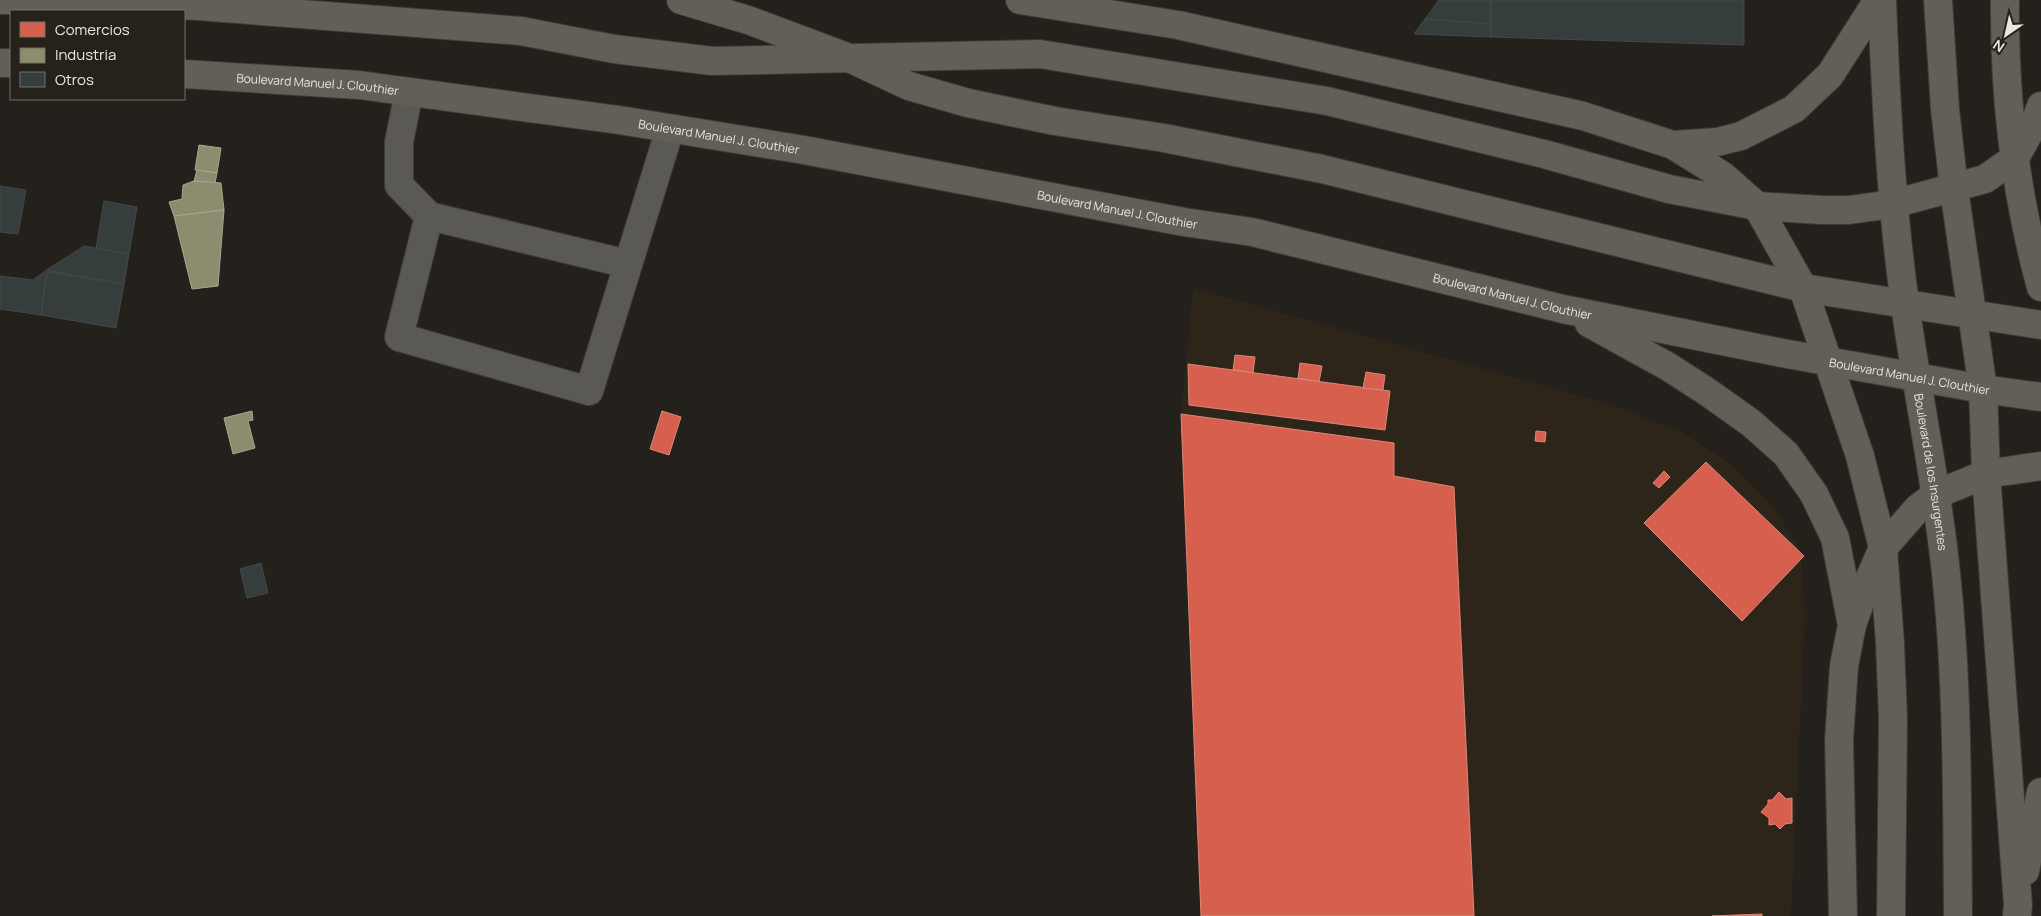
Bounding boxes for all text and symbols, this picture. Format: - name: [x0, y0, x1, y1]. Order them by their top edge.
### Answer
- legend: [10, 10, 185, 100]
- north arrow: [1981, 10, 2031, 60]
- text: Comercios: [55, 19, 130, 40]
- text: N: [1989, 36, 2008, 57]
- text: Industria: [55, 44, 116, 65]
- text: Otros: [55, 69, 94, 90]
- street label: Boulevard Manuel J. Clouthier: [236, 69, 401, 99]
- street label: Boulevard Manuel J. Clouthier: [637, 115, 801, 158]
- street label: Boulevard Manuel J. Clouthier: [1036, 186, 1199, 232]
- street label: Boulevard Manuel J. Clouthier: [1431, 269, 1594, 323]
- street label: Boulevard Manuel J. Clouthier: [1828, 353, 1992, 398]
- street label: Boulevard de los Insurgentes: [1911, 392, 1952, 552]

